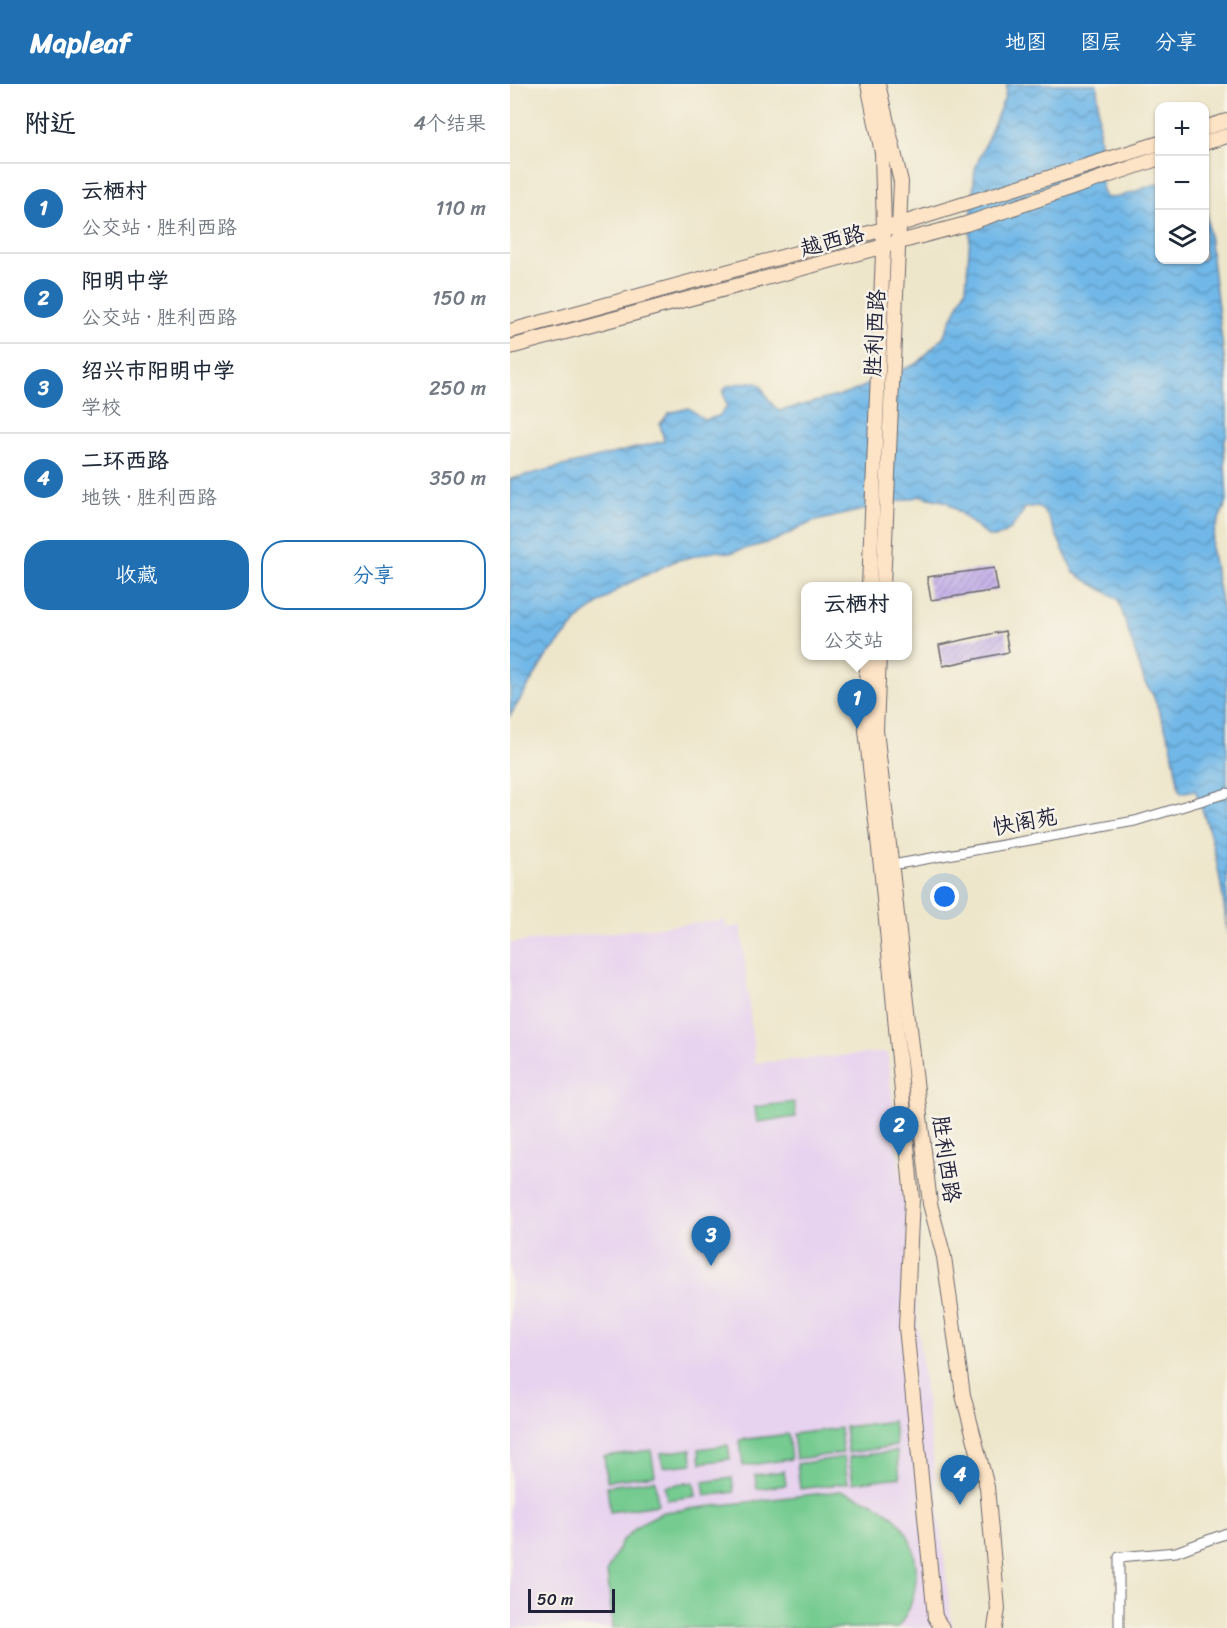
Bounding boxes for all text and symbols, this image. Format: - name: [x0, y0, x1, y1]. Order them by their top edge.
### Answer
- text: Mapleaf: [30, 18, 130, 67]
- text: 地图: [1005, 23, 1047, 61]
- text: 图层: [1080, 23, 1122, 61]
- text: 分享: [1155, 23, 1197, 61]
- text: 附近: [24, 100, 76, 146]
- map controls: [1155, 102, 1209, 264]
- button: +: [1155, 102, 1209, 156]
- text: 4个结果: [414, 106, 486, 141]
- button: −: [1155, 156, 1209, 210]
- text: 云栖村: [81, 171, 147, 210]
- text: 1: [39, 191, 48, 226]
- text: 110 m: [436, 191, 486, 226]
- text: 公交站 · 胜利西路: [81, 210, 237, 245]
- button: layers: [1155, 210, 1209, 264]
- street label: 越西路: [795, 213, 869, 268]
- text: 阳明中学: [81, 261, 169, 300]
- text: 2: [38, 281, 49, 316]
- text: 150 m: [432, 281, 486, 316]
- street label: 胜利西路: [853, 288, 896, 378]
- text: 公交站 · 胜利西路: [81, 300, 237, 335]
- text: 绍兴市阳明中学: [81, 351, 235, 390]
- text: 3: [38, 371, 49, 406]
- text: 250 m: [429, 371, 486, 406]
- text: 学校: [81, 390, 121, 425]
- text: 二环西路: [81, 441, 169, 480]
- text: 4: [37, 461, 50, 496]
- text: 350 m: [430, 461, 486, 496]
- text: 地铁 · 胜利西路: [81, 480, 217, 515]
- button: 收藏: [24, 540, 249, 610]
- button: 分享: [261, 540, 486, 610]
- popup: [801, 582, 912, 660]
- text: 云栖村: [823, 584, 890, 623]
- text: 公交站: [823, 623, 883, 658]
- pin: 1: [838, 680, 876, 729]
- street label: 快阁苑: [989, 797, 1061, 846]
- your location: [930, 882, 959, 911]
- pin: 2: [880, 1106, 918, 1156]
- street label: 胜利西路: [921, 1113, 972, 1205]
- pin: 3: [692, 1216, 730, 1266]
- pin: 4: [940, 1456, 980, 1505]
- text: 50 m: [537, 1585, 573, 1614]
- scale bar: [528, 1586, 615, 1614]

